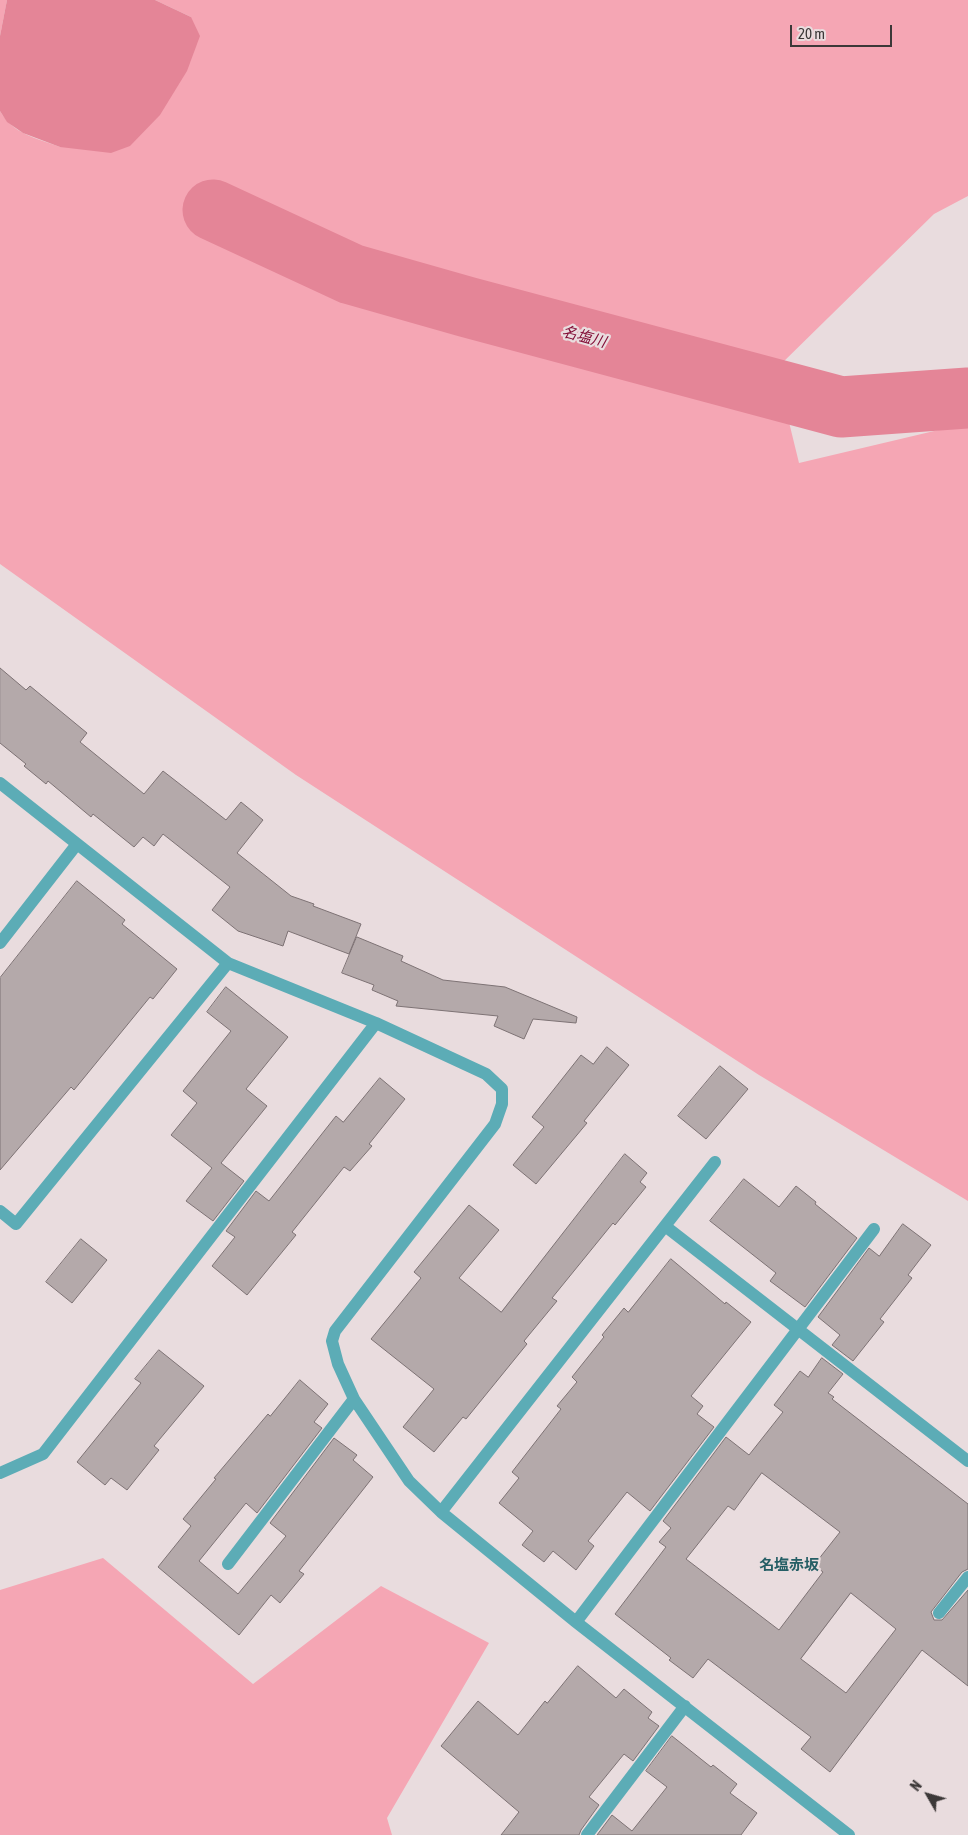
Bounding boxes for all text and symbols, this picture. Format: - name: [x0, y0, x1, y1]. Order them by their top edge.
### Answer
- scale bar: [793, 15, 896, 47]
- text: 20 m: [798, 25, 825, 42]
- water label: 名塩川: [560, 322, 608, 352]
- district label: 名塩赤坂: [759, 1556, 819, 1574]
- north arrow: [903, 1770, 953, 1820]
- text: N: [907, 1778, 925, 1794]

